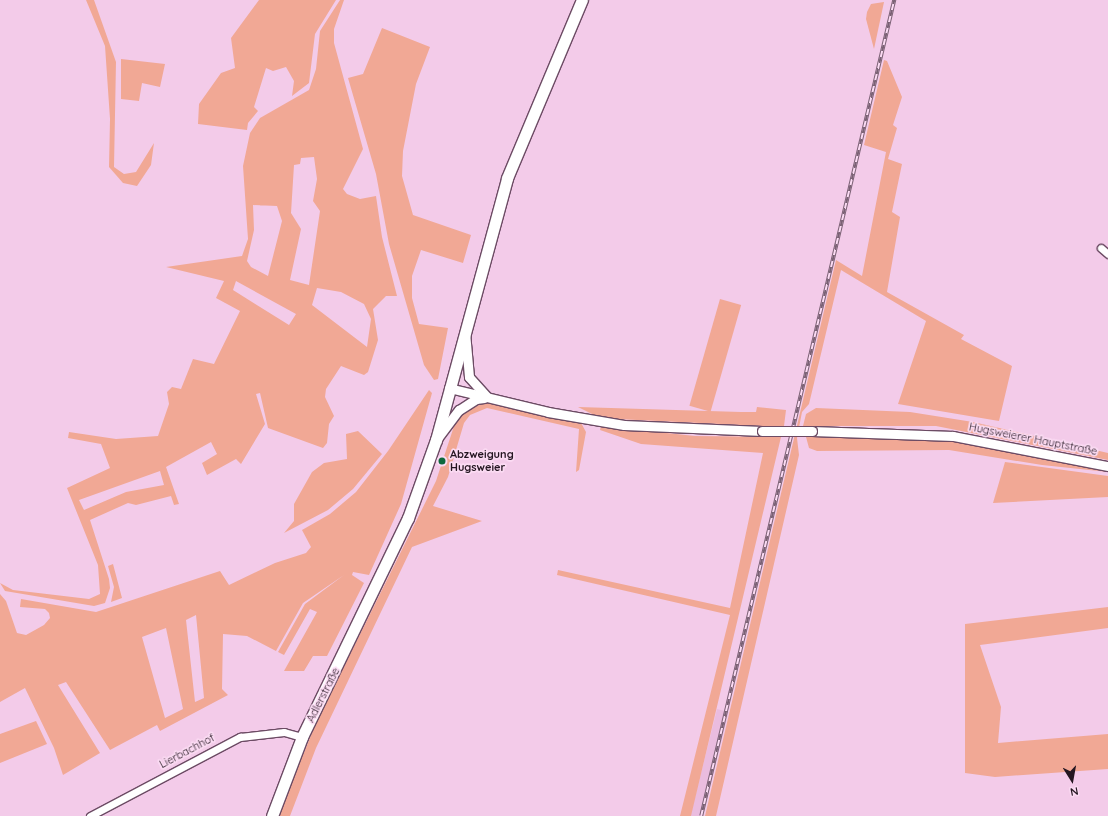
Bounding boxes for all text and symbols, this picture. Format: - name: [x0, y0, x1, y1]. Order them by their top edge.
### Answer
- street label: Hugsweierer Hauptstraße: [968, 420, 1098, 458]
- place label: Abzweigung Hugsweier: [450, 448, 514, 474]
- marker: Abzweigung Hugsweier: [437, 456, 447, 466]
- street label: Adlerstraße: [304, 666, 342, 724]
- street label: Lierbachhof: [157, 731, 217, 771]
- north arrow: [1052, 760, 1092, 800]
- text: N: [1069, 784, 1080, 799]

